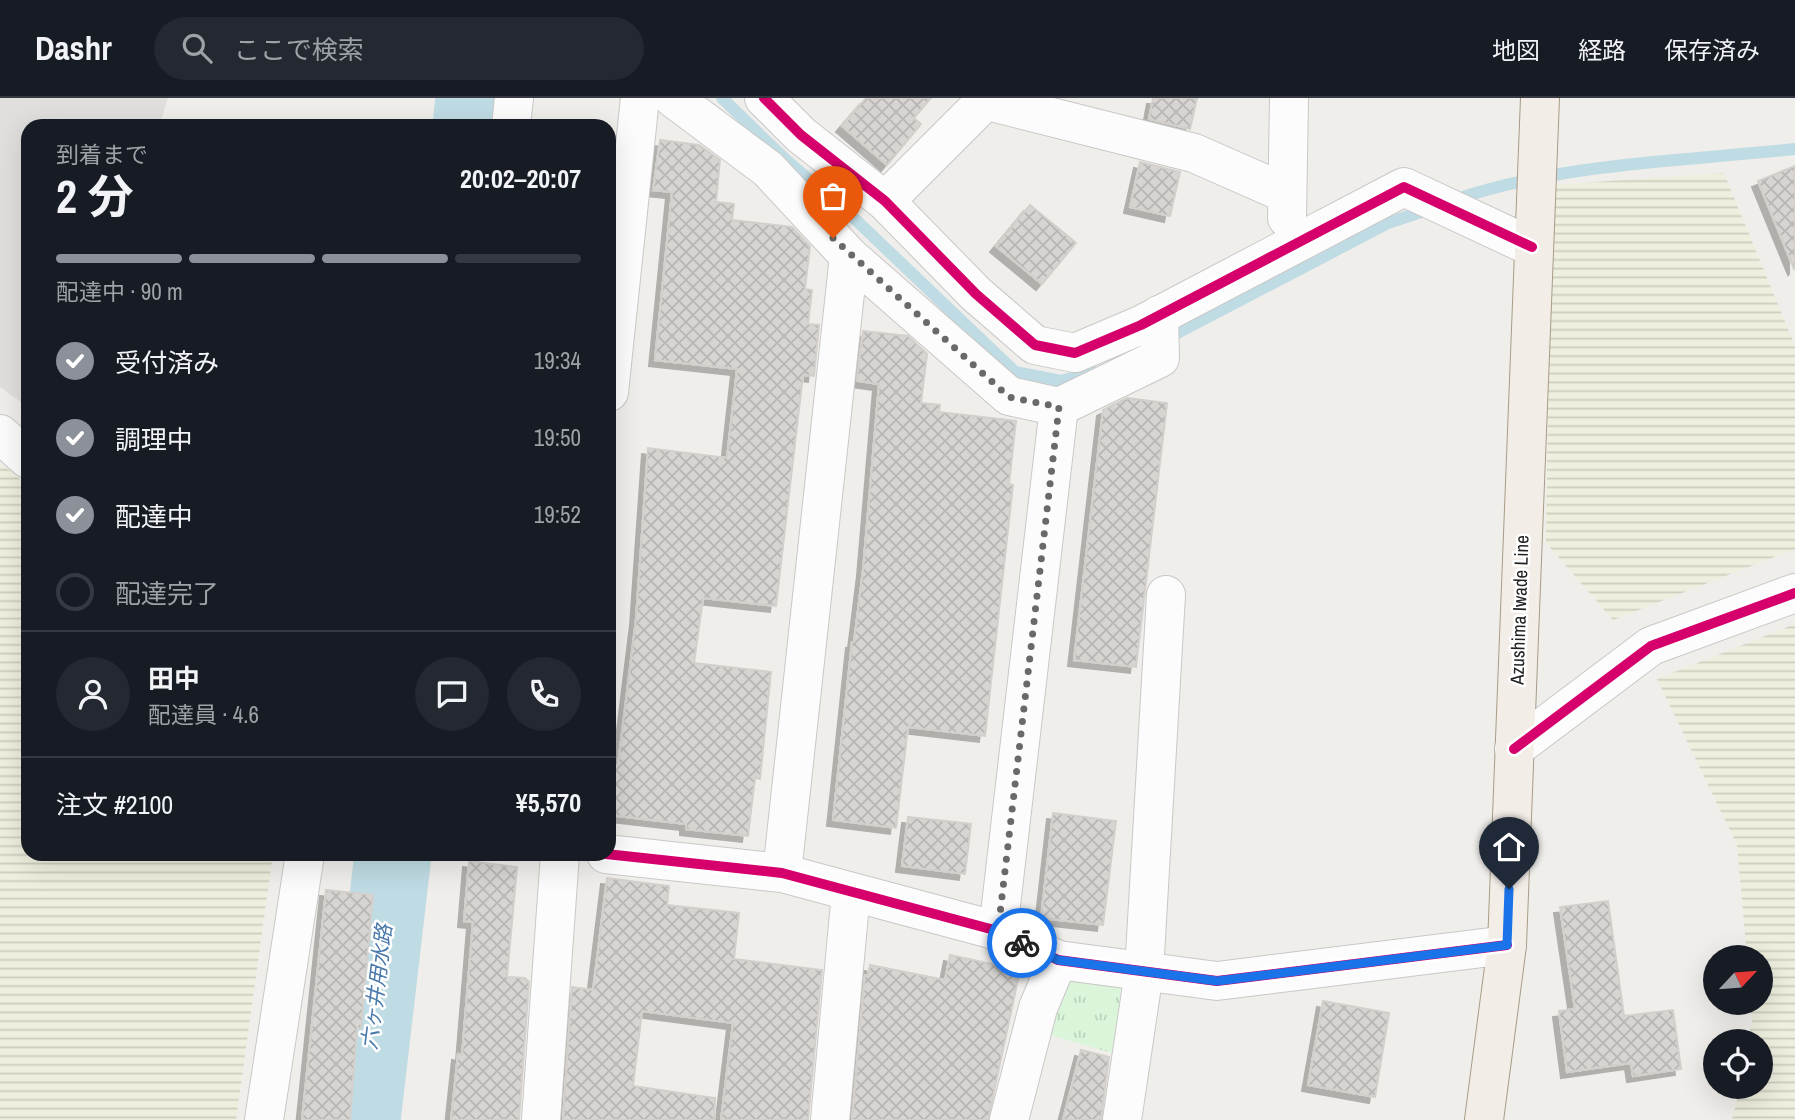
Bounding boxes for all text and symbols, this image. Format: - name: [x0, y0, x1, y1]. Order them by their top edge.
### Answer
- search box: [154, 17, 644, 80]
- text: Dashr: [35, 26, 112, 70]
- icon: search: [178, 29, 216, 67]
- text: ここで検索: [234, 32, 364, 67]
- text: 地図: [1492, 34, 1540, 66]
- text: 経路: [1578, 34, 1626, 66]
- text: 保存済み: [1664, 34, 1760, 66]
- text: 到着まで: [56, 139, 148, 170]
- text: 20:02–20:07: [460, 161, 581, 196]
- text: 2 分: [56, 165, 133, 227]
- pin: [803, 166, 863, 238]
- icon: bag: [814, 177, 852, 215]
- text: 配達中 · 90 m: [56, 276, 183, 307]
- icon: check: [56, 342, 94, 380]
- text: 受付済み: [115, 345, 219, 380]
- text: 19:34: [534, 345, 581, 376]
- icon: check: [56, 419, 94, 457]
- text: 調理中: [115, 422, 193, 457]
- text: 19:50: [534, 422, 581, 453]
- icon: check: [56, 496, 94, 534]
- text: 配達中: [115, 499, 193, 534]
- text: 19:52: [534, 499, 581, 530]
- street label: Azushima Iwade Line: [1503, 535, 1535, 686]
- text: 配達完了: [115, 576, 219, 611]
- button: person: [56, 657, 130, 731]
- button: chat: [415, 657, 489, 731]
- button: phone: [507, 657, 581, 731]
- text: 田中: [148, 661, 200, 696]
- text: 配達員 · 4.6: [148, 699, 259, 730]
- text: ¥5,570: [516, 785, 581, 820]
- text: 注文 #2100: [56, 787, 173, 822]
- pin: [1479, 817, 1539, 889]
- icon: home: [1490, 828, 1528, 866]
- courier: [987, 908, 1057, 978]
- water label: 六ヶ井用水路: [354, 921, 399, 1051]
- icon: bike: [1003, 924, 1041, 962]
- north arrow: [1703, 945, 1773, 1015]
- map controls: [1703, 945, 1773, 1099]
- button: locate: [1703, 1029, 1773, 1099]

